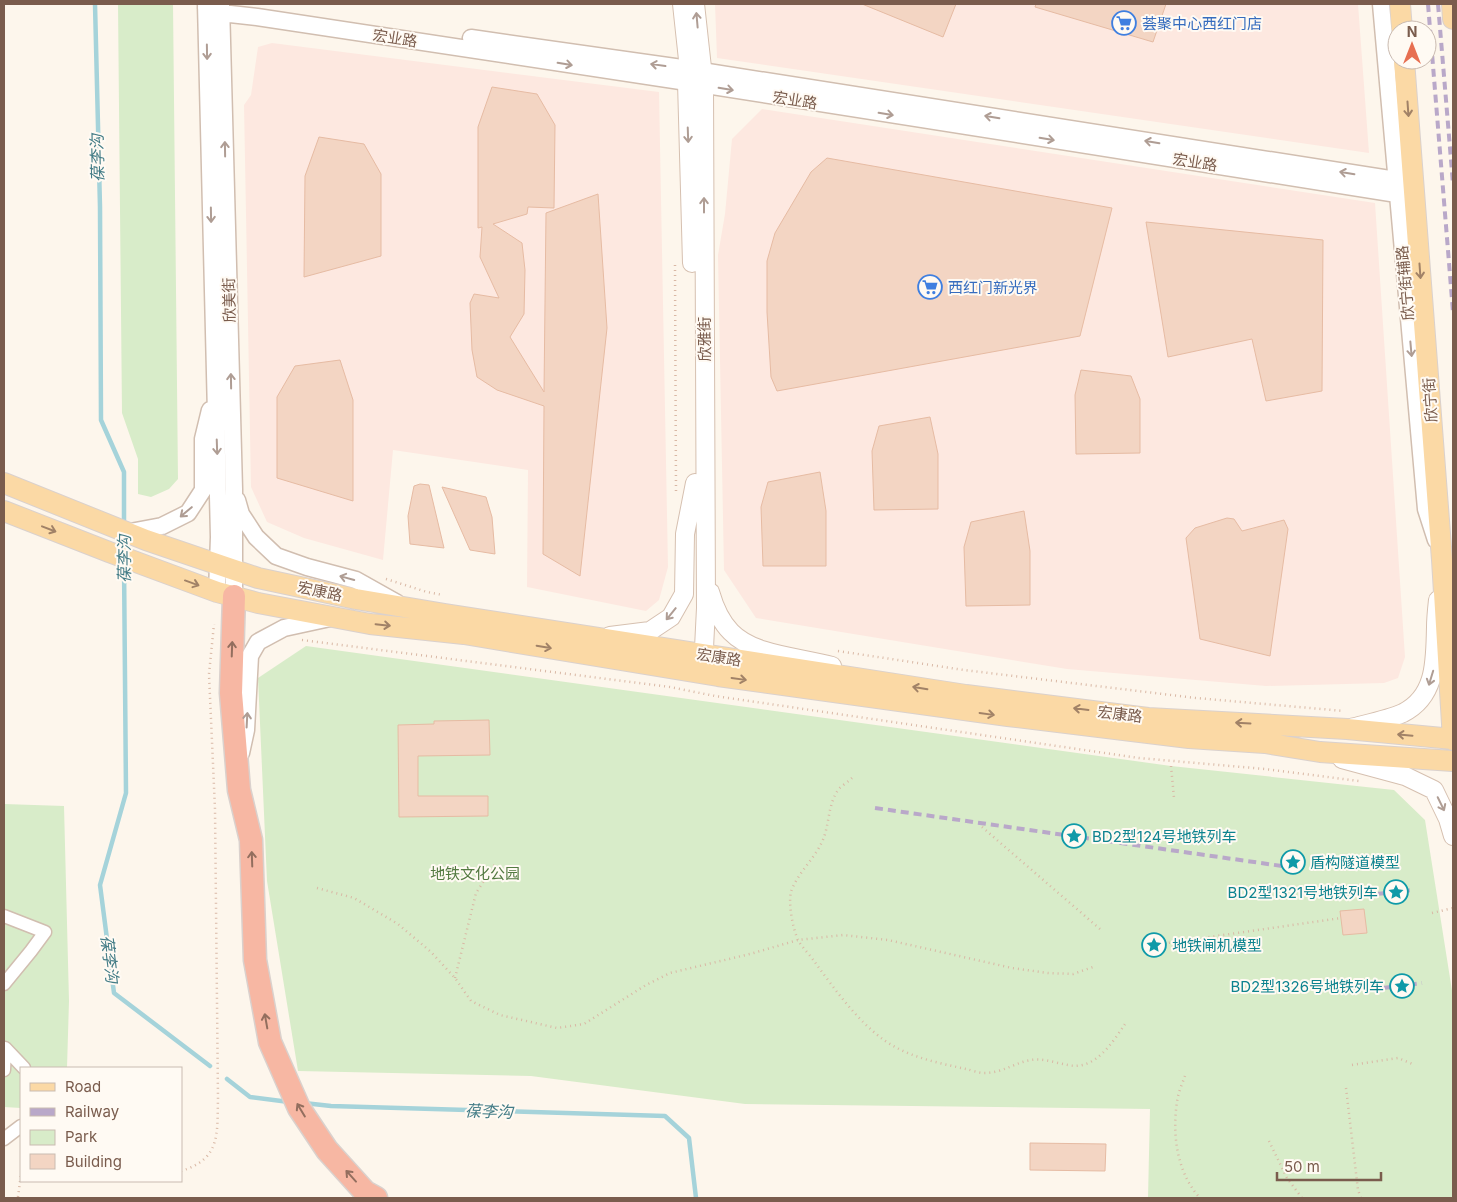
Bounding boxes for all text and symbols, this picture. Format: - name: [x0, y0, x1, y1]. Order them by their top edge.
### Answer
- supermarket icon: 荟聚中心西红门店: [1111, 10, 1137, 36]
- one-way arrow: [692, 13, 702, 29]
- place label: 荟聚中心西红门店: [1142, 14, 1262, 33]
- north arrow: [1387, 20, 1437, 70]
- text: N: [1407, 23, 1417, 40]
- street label: 宏业路: [371, 25, 419, 51]
- one-way arrow: [202, 44, 212, 60]
- one-way arrow: [557, 59, 573, 69]
- one-way arrow: [651, 59, 667, 69]
- one-way arrow: [717, 84, 733, 94]
- street label: 宏业路: [771, 87, 819, 113]
- one-way arrow: [1403, 100, 1412, 116]
- one-way arrow: [878, 109, 894, 119]
- one-way arrow: [984, 112, 1000, 122]
- one-way arrow: [684, 127, 693, 143]
- water label: 葆李沟: [87, 132, 107, 182]
- one-way arrow: [1039, 135, 1055, 145]
- one-way arrow: [1145, 137, 1161, 147]
- one-way arrow: [220, 141, 230, 157]
- street label: 宏业路: [1171, 149, 1219, 175]
- one-way arrow: [1340, 168, 1356, 178]
- one-way arrow: [699, 197, 709, 214]
- one-way arrow: [206, 206, 216, 223]
- street label: 欣宁街辅路: [1392, 245, 1418, 321]
- one-way arrow: [1415, 262, 1425, 278]
- supermarket icon: 西红门新光界: [917, 274, 943, 300]
- street label: 欣美街: [219, 277, 239, 323]
- place label: 西红门新光界: [948, 278, 1038, 297]
- street label: 欣雅街: [695, 316, 714, 362]
- one-way arrow: [1406, 340, 1416, 356]
- one-way arrow: [226, 373, 236, 390]
- street label: 欣宁街: [1419, 377, 1441, 423]
- one-way arrow: [212, 439, 222, 455]
- one-way arrow: [179, 506, 192, 517]
- one-way arrow: [41, 524, 56, 534]
- water label: 葆李沟: [114, 533, 134, 583]
- one-way arrow: [339, 573, 355, 582]
- street label: 宏康路: [296, 577, 344, 605]
- one-way arrow: [184, 579, 199, 588]
- one-way arrow: [666, 608, 677, 621]
- one-way arrow: [375, 621, 391, 630]
- one-way arrow: [228, 641, 237, 657]
- one-way arrow: [536, 643, 552, 653]
- street label: 宏康路: [695, 644, 743, 670]
- one-way arrow: [1425, 669, 1435, 685]
- one-way arrow: [731, 674, 747, 684]
- one-way arrow: [912, 683, 928, 693]
- street label: 宏康路: [1097, 702, 1143, 726]
- one-way arrow: [1073, 704, 1089, 714]
- one-way arrow: [978, 709, 994, 719]
- one-way arrow: [242, 712, 251, 728]
- one-way arrow: [1235, 719, 1251, 728]
- one-way arrow: [1397, 730, 1413, 740]
- one-way arrow: [1436, 797, 1446, 812]
- place icon: BD2型124号地铁列车: [1061, 823, 1087, 849]
- place label: BD2型124号地铁列车: [1092, 827, 1237, 846]
- place icon: 盾构隧道模型: [1280, 849, 1306, 875]
- one-way arrow: [247, 852, 256, 868]
- place label: 盾构隧道模型: [1310, 853, 1400, 872]
- park label: 地铁文化公园: [430, 864, 520, 883]
- place icon: BD2型1321号地铁列车: [1383, 879, 1409, 905]
- place label: BD2型1321号地铁列车: [1228, 883, 1378, 902]
- place icon: 地铁闸机模型: [1141, 932, 1167, 958]
- water label: 葆李沟: [97, 934, 123, 986]
- place label: 地铁闸机模型: [1172, 936, 1262, 955]
- place icon: BD2型1326号地铁列车: [1389, 973, 1415, 999]
- place label: BD2型1326号地铁列车: [1230, 977, 1384, 996]
- one-way arrow: [260, 1013, 270, 1029]
- legend: [20, 1067, 182, 1182]
- text: Road: [65, 1077, 101, 1096]
- water label: 葆李沟: [465, 1100, 515, 1122]
- text: Railway: [65, 1102, 120, 1121]
- one-way arrow: [296, 1104, 306, 1118]
- text: Park: [65, 1127, 98, 1146]
- scale bar: [1277, 1150, 1381, 1182]
- text: Building: [65, 1152, 122, 1171]
- text: 50 m: [1284, 1157, 1320, 1176]
- one-way arrow: [345, 1170, 357, 1182]

